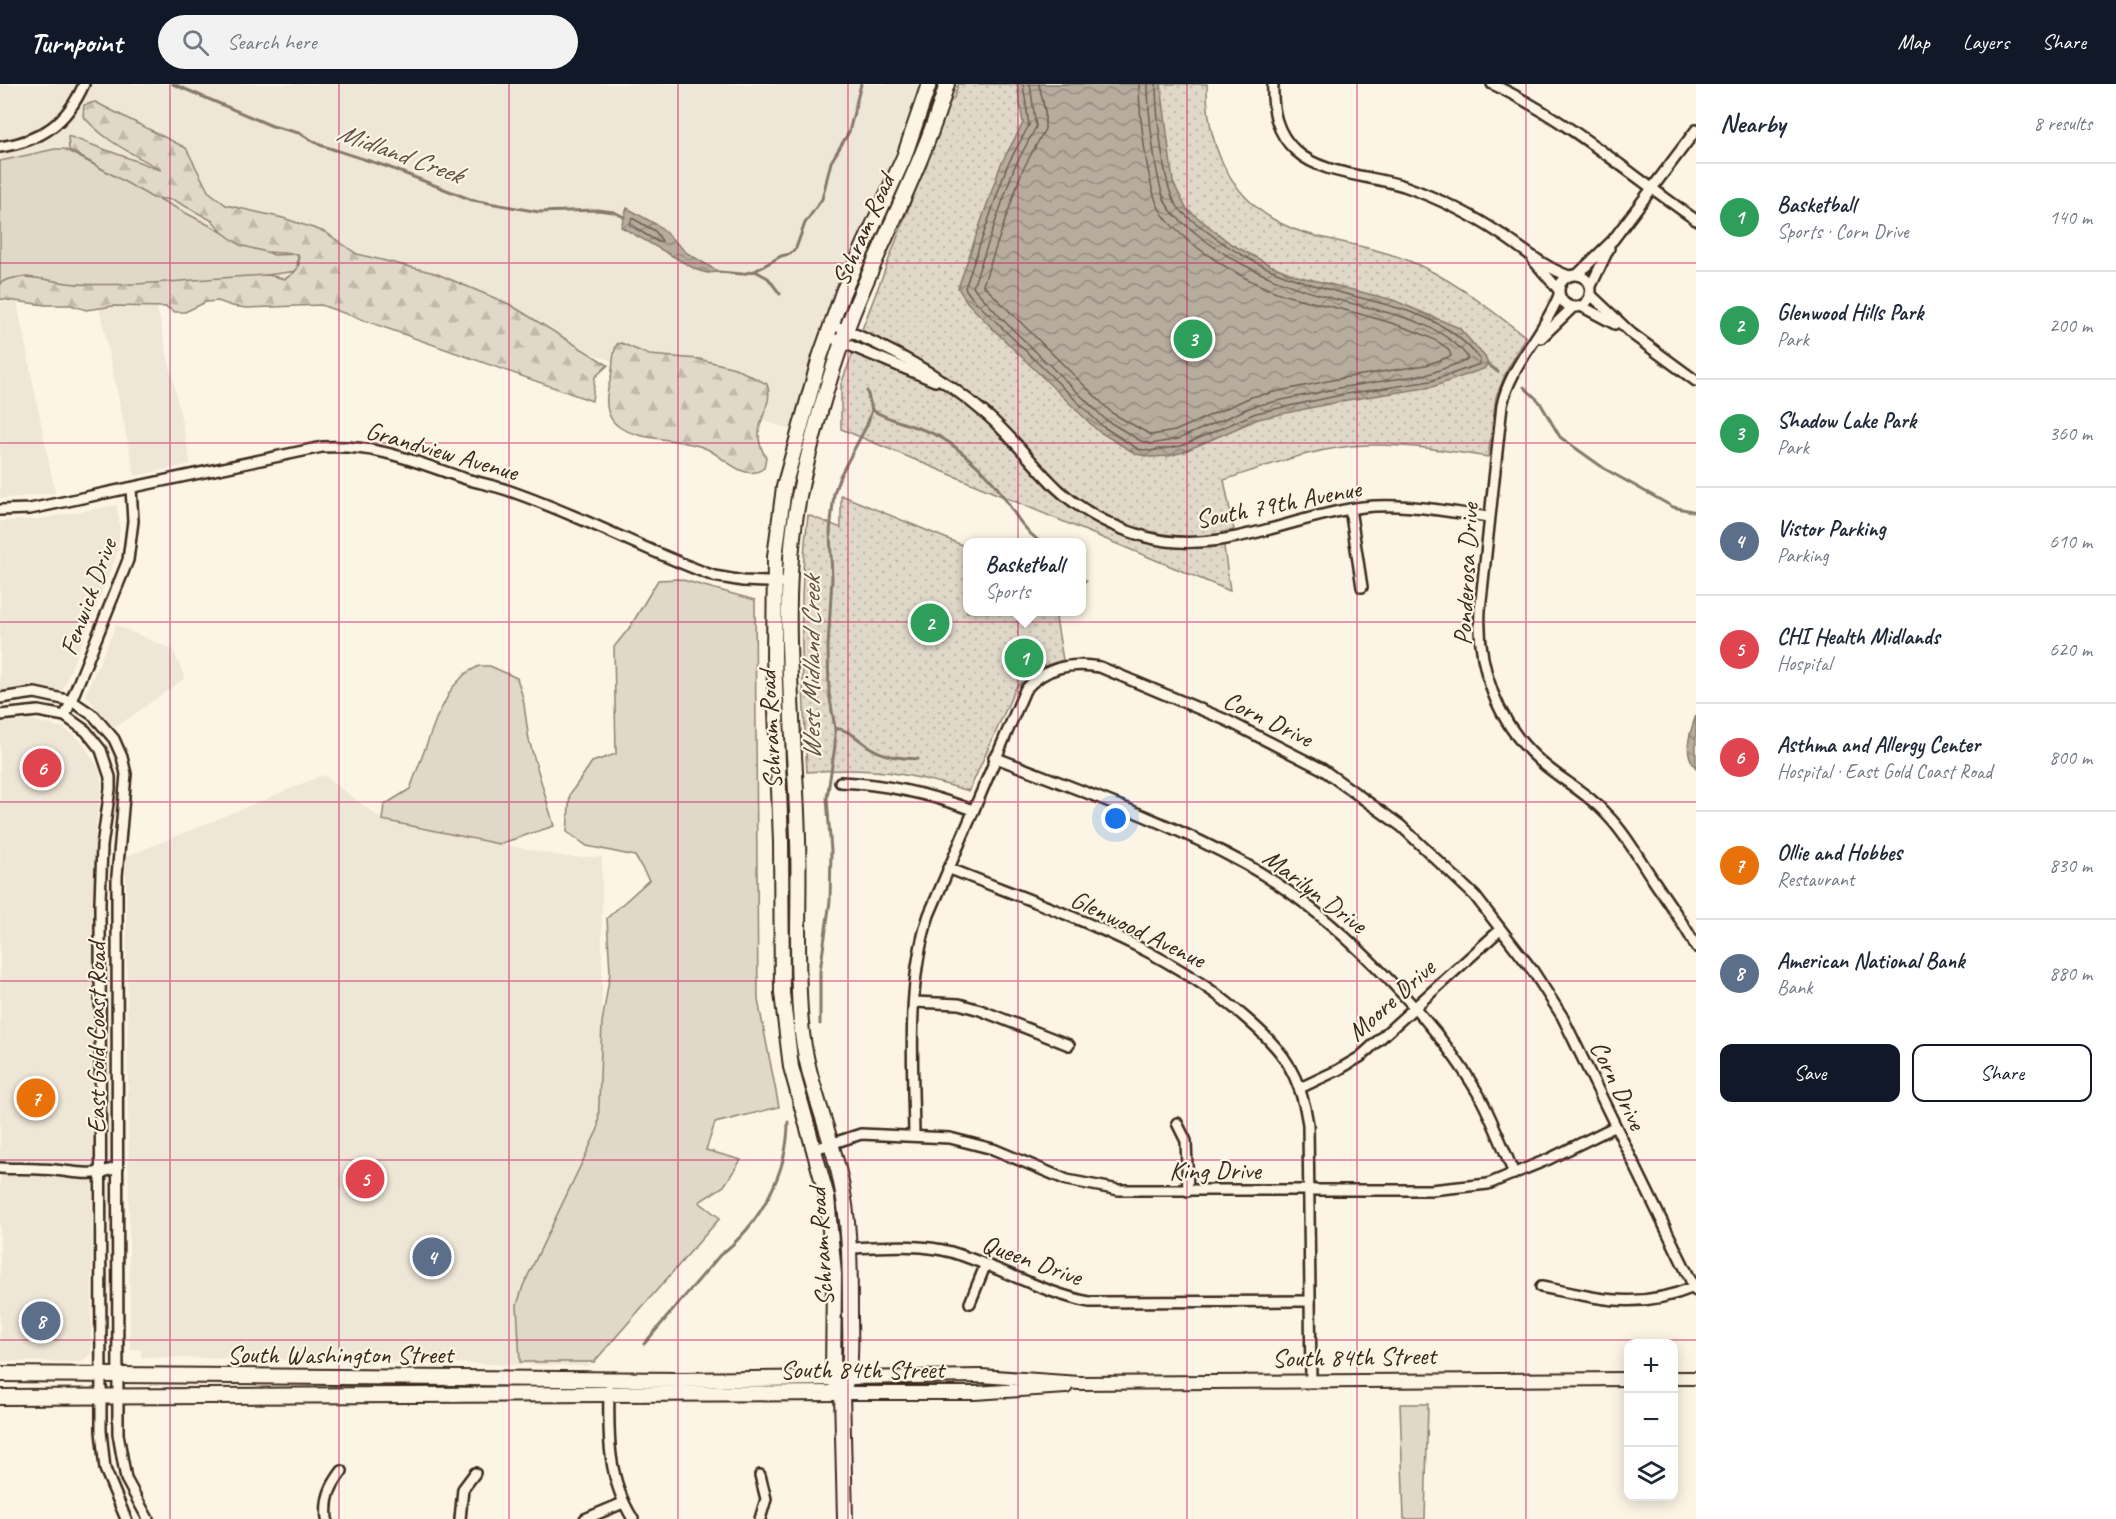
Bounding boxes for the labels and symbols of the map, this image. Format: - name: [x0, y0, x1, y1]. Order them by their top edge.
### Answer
- water label: Midland Creek: [333, 115, 472, 193]
- street label: Schram Road: [824, 166, 904, 291]
- pin: 3: [1174, 316, 1212, 362]
- street label: Grandview Avenue: [362, 414, 523, 489]
- street label: South 79th Avenue: [1192, 471, 1365, 536]
- street label: Ponderosa Drive: [1446, 501, 1486, 646]
- street label: Fenwick Drive: [52, 532, 125, 660]
- water label: West Midland Creek: [794, 572, 828, 760]
- pin: 2: [910, 600, 950, 646]
- pin: 1: [1004, 636, 1044, 680]
- street label: Schram Road: [750, 666, 790, 790]
- street label: Corn Drive: [1218, 683, 1319, 755]
- pin: 6: [22, 746, 62, 790]
- your location: [1101, 804, 1130, 833]
- street label: Marilyn Drive: [1256, 841, 1375, 942]
- street label: Glenwood Avenue: [1065, 882, 1212, 976]
- street label: East Gold Coast Road: [80, 939, 113, 1134]
- street label: Moore Drive: [1340, 951, 1443, 1048]
- street label: Corn Drive: [1582, 1035, 1654, 1136]
- pin: 7: [16, 1076, 56, 1120]
- street label: King Drive: [1169, 1154, 1262, 1187]
- pin: 5: [346, 1156, 385, 1202]
- street label: Schram Road: [800, 1183, 842, 1307]
- street label: Queen Drive: [978, 1227, 1088, 1294]
- pin: 4: [412, 1234, 452, 1280]
- pin: 8: [22, 1298, 60, 1344]
- street label: South Washington Street: [227, 1338, 455, 1371]
- street label: South 84th Street: [1272, 1339, 1439, 1375]
- street label: South 84th Street: [780, 1353, 946, 1386]

